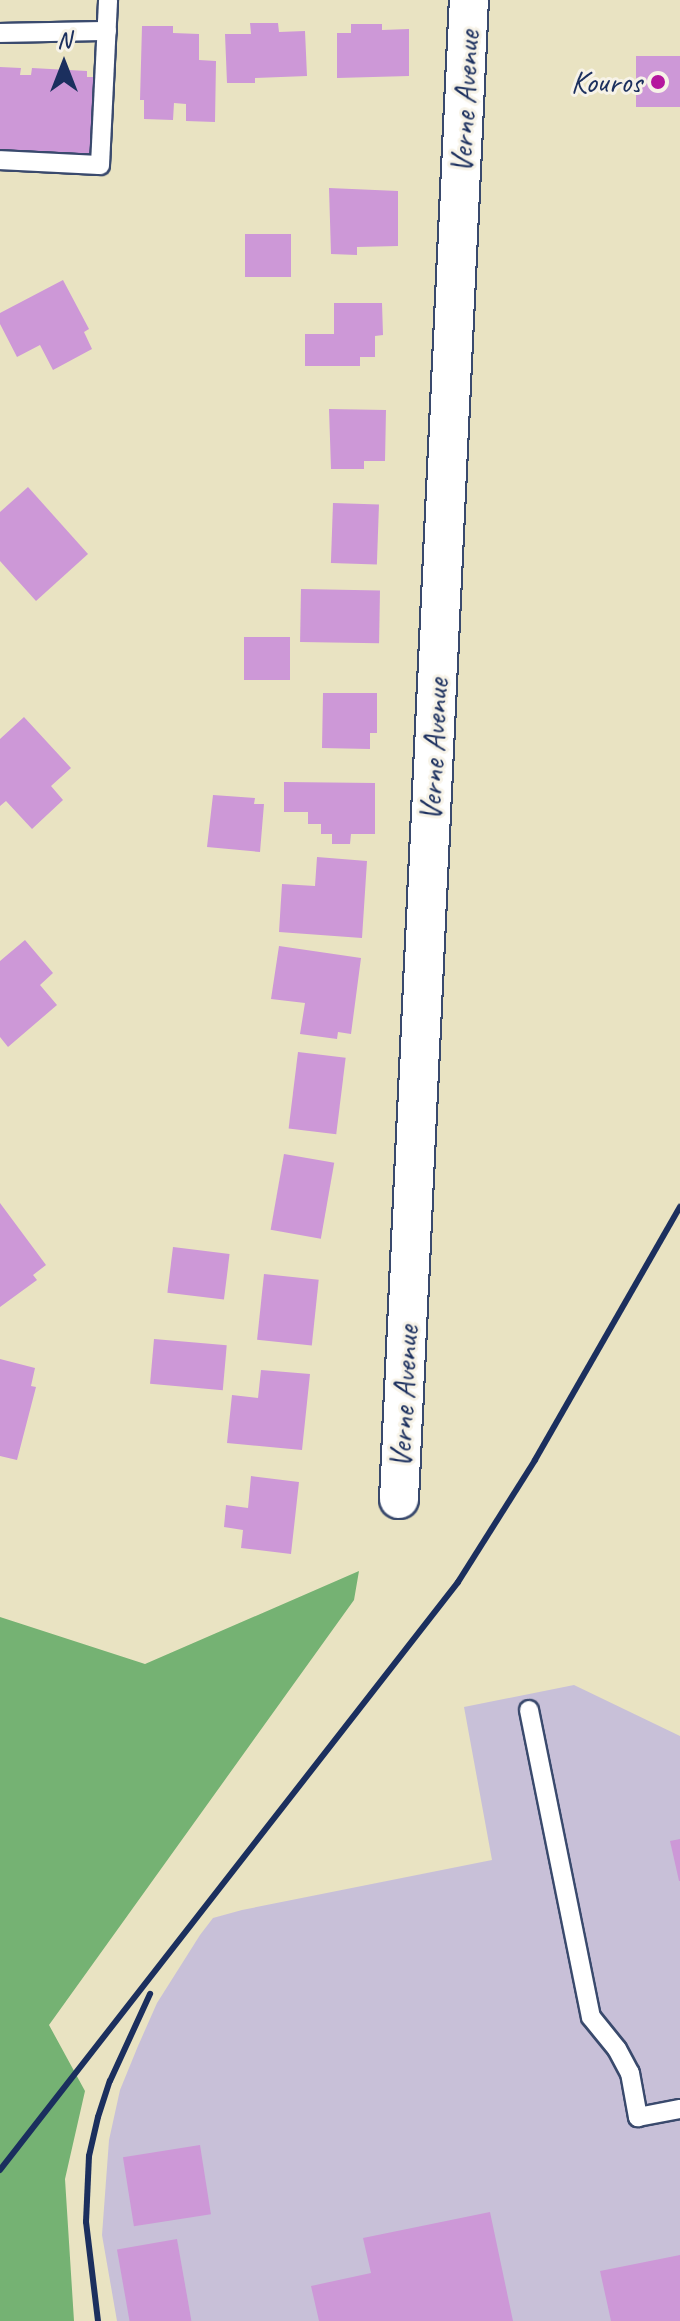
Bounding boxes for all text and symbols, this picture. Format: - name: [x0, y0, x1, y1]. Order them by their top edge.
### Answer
- north arrow: [24, 24, 104, 104]
- text: N: [57, 26, 71, 54]
- street label: Verne Avenue: [442, 30, 488, 174]
- place label: Kouros: [571, 63, 642, 101]
- marker: Kouros: [649, 73, 667, 91]
- street label: Verne Avenue: [411, 678, 457, 822]
- street label: Verne Avenue: [381, 1325, 427, 1469]

